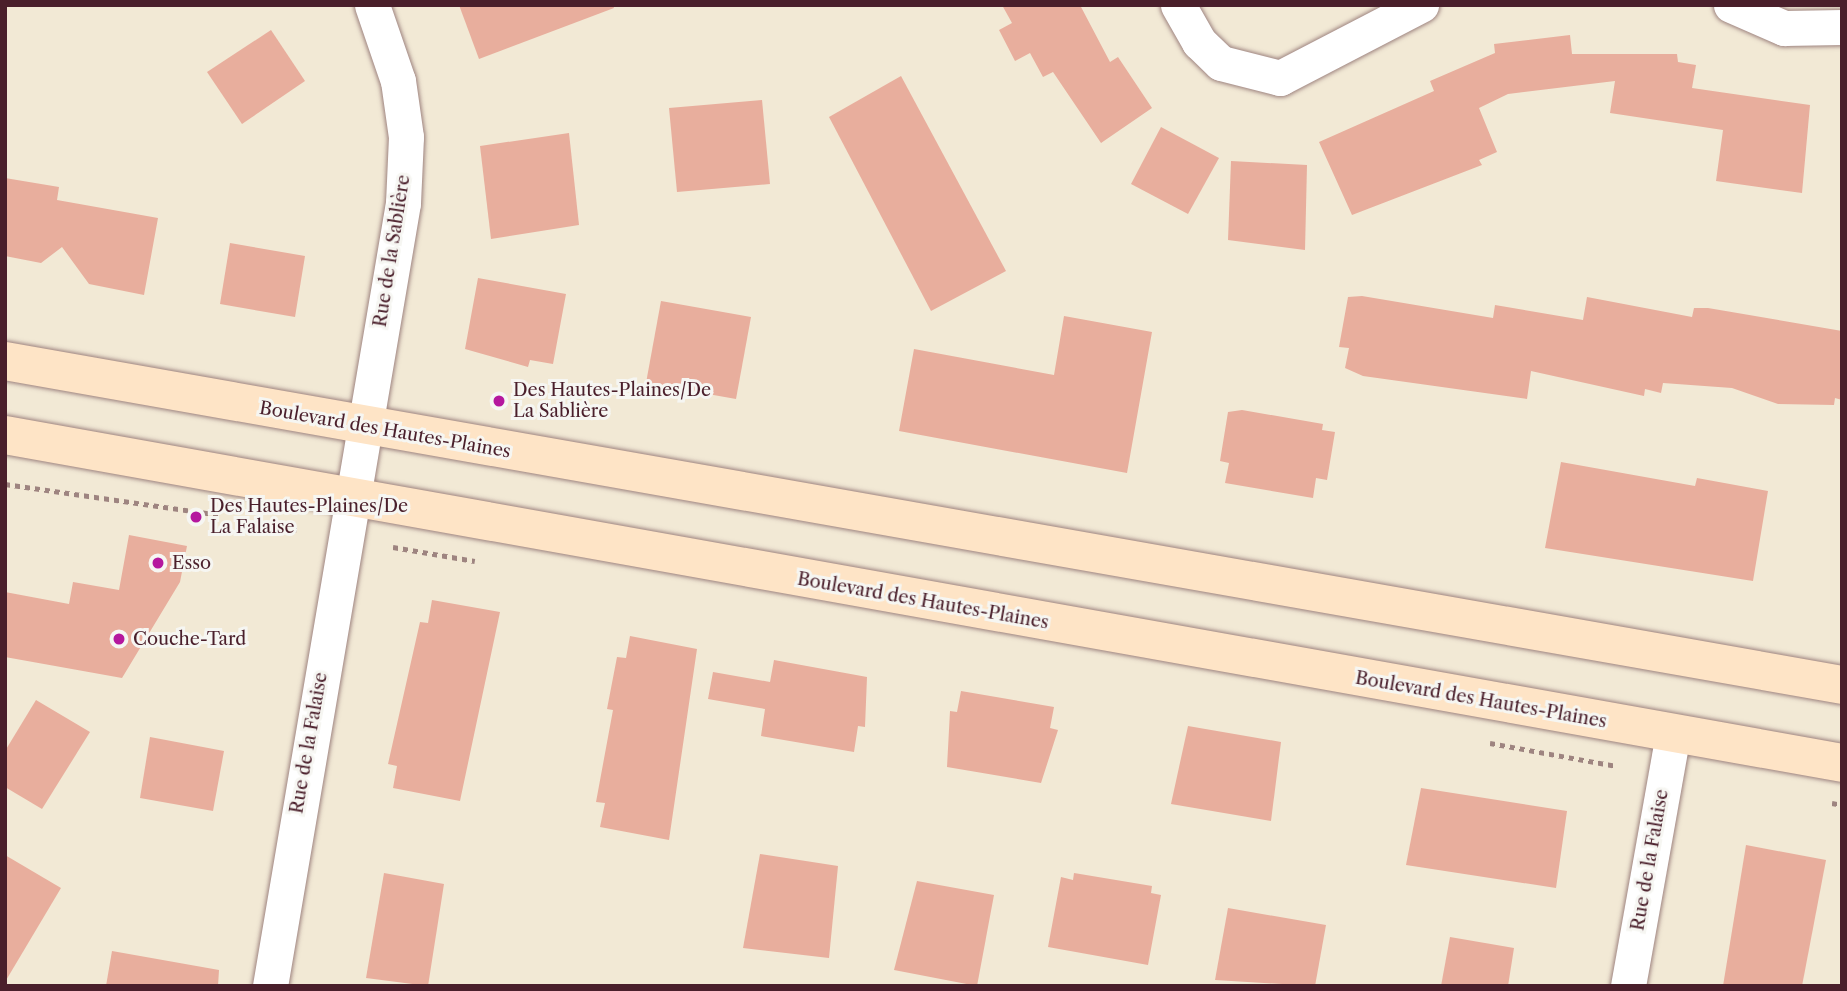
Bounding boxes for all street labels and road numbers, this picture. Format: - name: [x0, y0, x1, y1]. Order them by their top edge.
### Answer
- street label: Rue de la Sablière: [369, 173, 415, 329]
- street label: Boulevard des Hautes-Plaines: [258, 397, 512, 463]
- street label: Boulevard des Hautes-Plaines: [796, 568, 1050, 634]
- street label: Boulevard des Hautes-Plaines: [1354, 667, 1608, 733]
- street label: Rue de la Falaise: [286, 671, 332, 815]
- street label: Rue de la Falaise: [1627, 788, 1673, 932]

